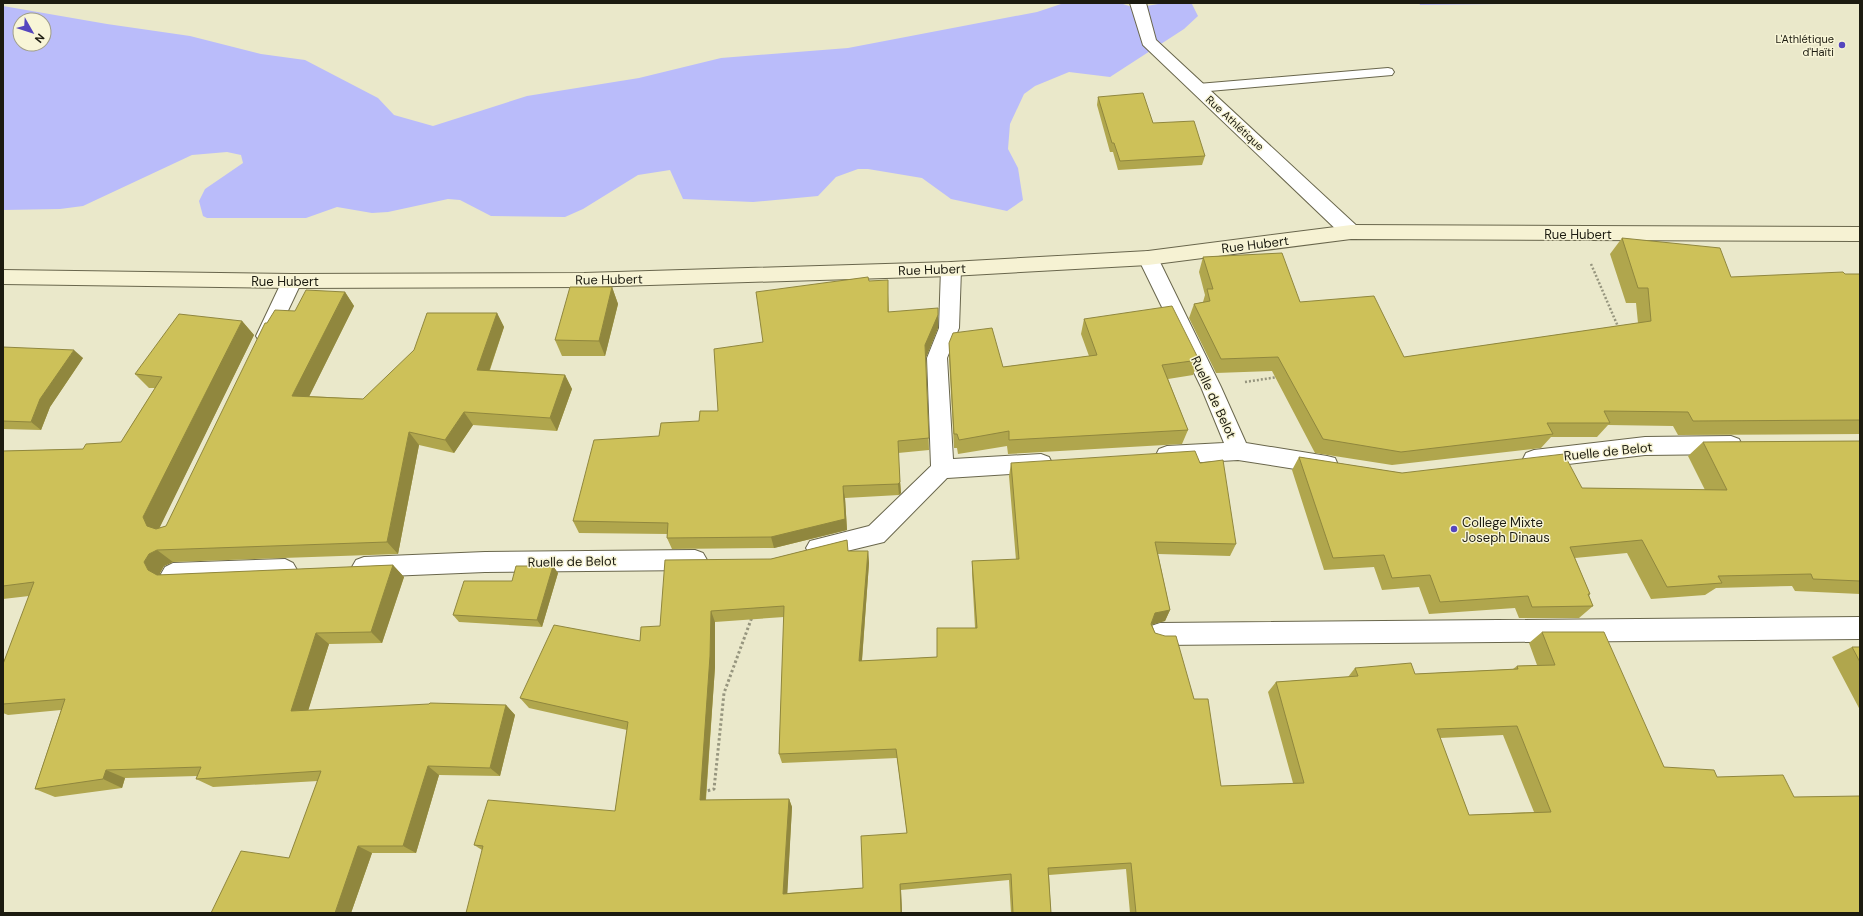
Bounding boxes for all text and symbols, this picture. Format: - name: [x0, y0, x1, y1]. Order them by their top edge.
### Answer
- north arrow: [12, 12, 52, 52]
- text: N: [32, 31, 48, 46]
- place label: L'Athlétique d'Haïti: [1775, 32, 1834, 59]
- marker: L'Athlétique d'Haïti: [1837, 40, 1847, 50]
- street label: Rue Athlétique: [1203, 93, 1267, 153]
- street label: Rue Hubert: [1544, 226, 1612, 243]
- street label: Rue Hubert: [1220, 232, 1290, 257]
- street label: Rue Hubert: [898, 260, 966, 279]
- street label: Rue Hubert: [575, 270, 643, 289]
- street label: Rue Hubert: [251, 273, 319, 290]
- street label: Ruelle de Belot: [1187, 353, 1240, 441]
- street label: Ruelle de Belot: [1563, 438, 1653, 465]
- place label: College Mixte Joseph Dinaus: [1462, 514, 1550, 546]
- marker: College Mixte Joseph Dinaus: [1449, 524, 1459, 534]
- street label: Ruelle de Belot: [527, 552, 617, 571]

